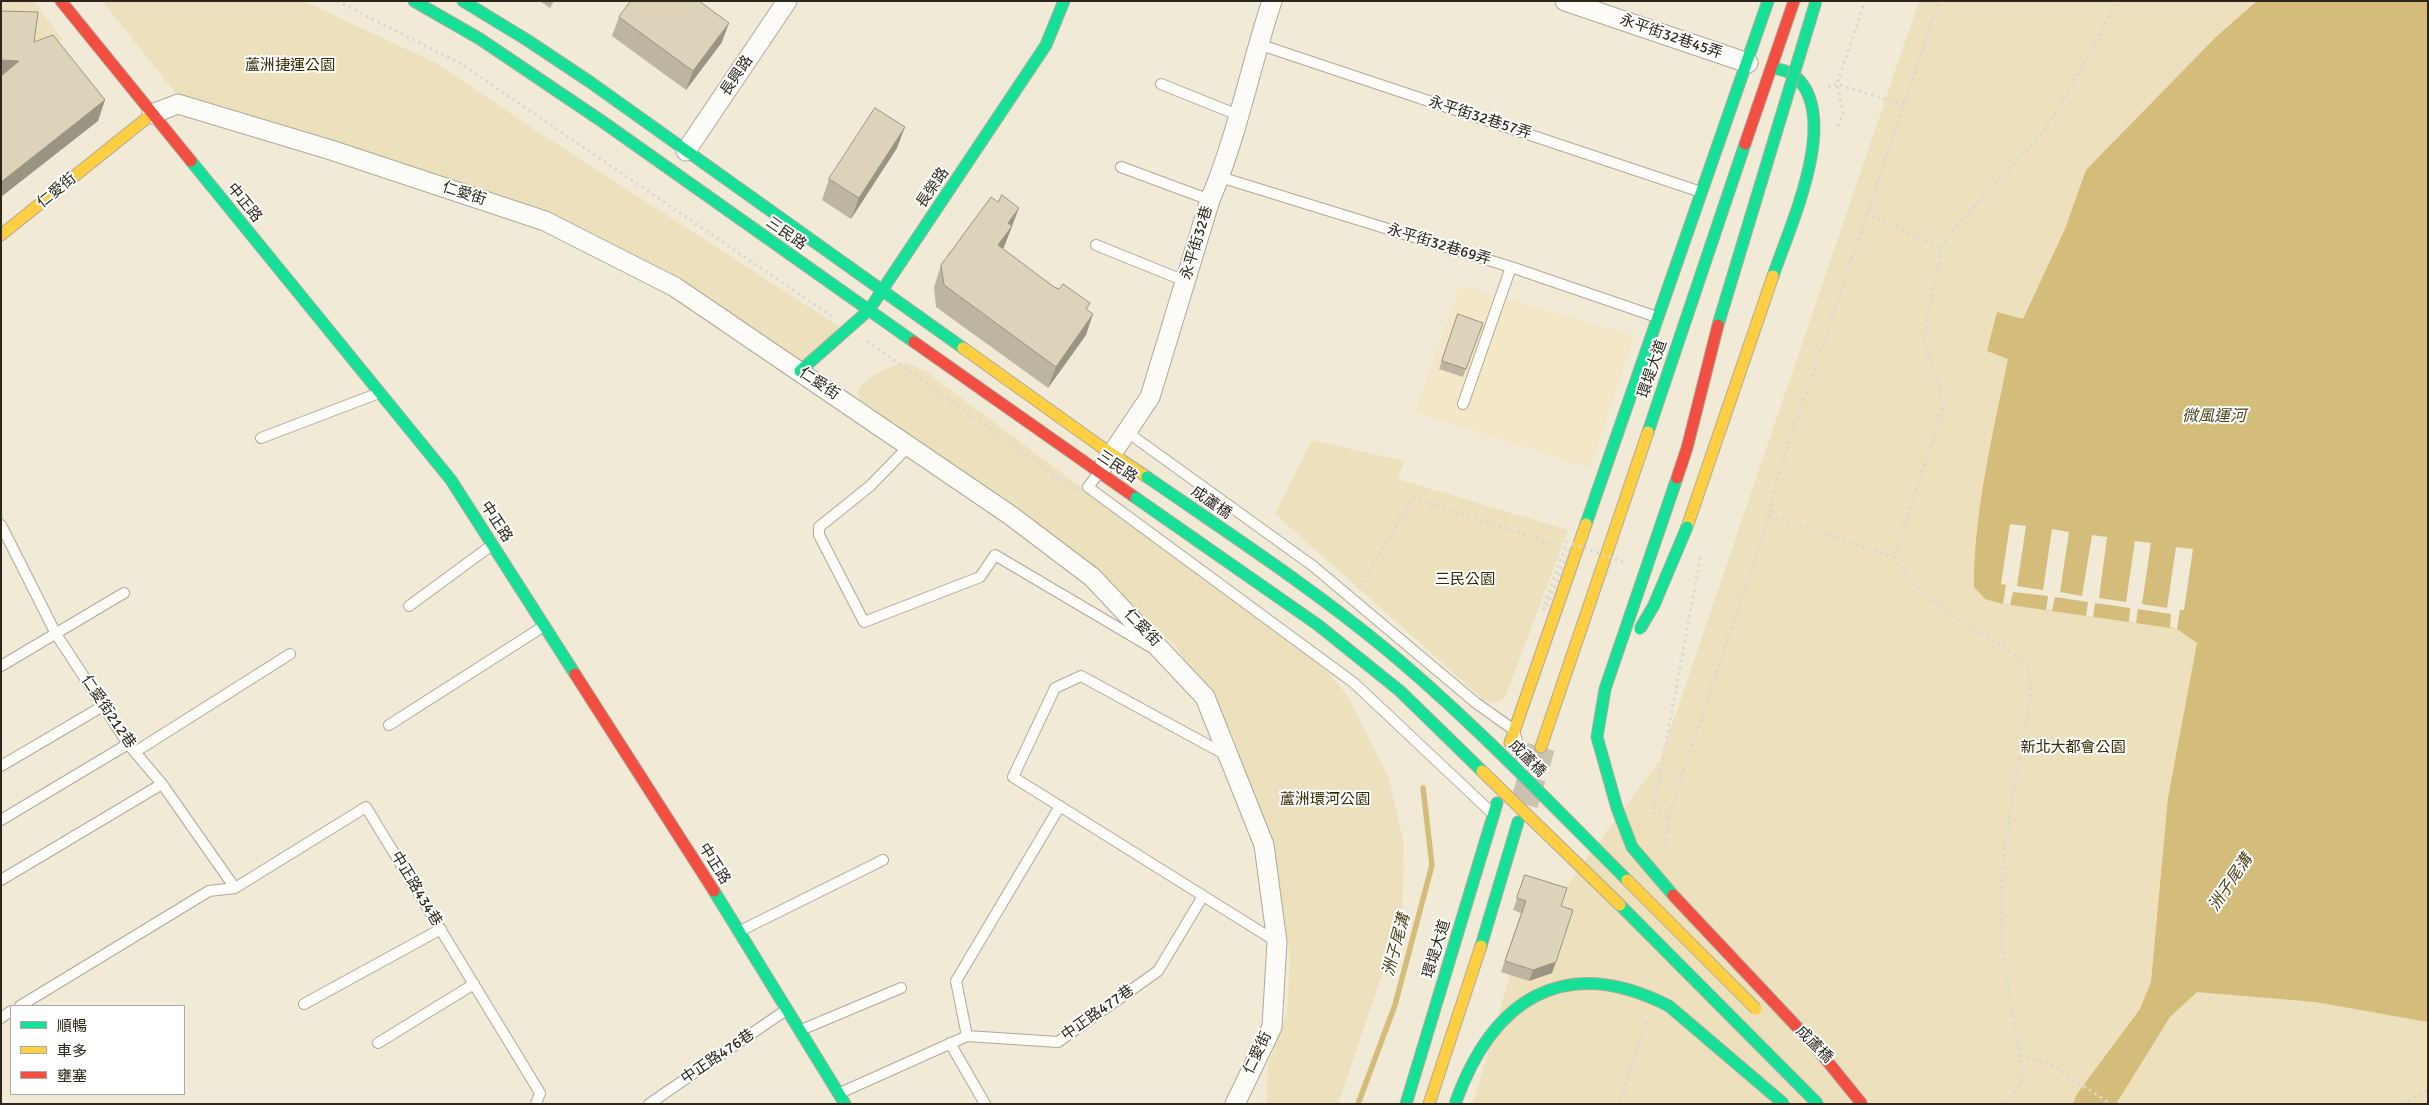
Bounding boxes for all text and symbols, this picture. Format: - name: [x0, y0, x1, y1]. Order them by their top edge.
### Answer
- street label: 永平街32巷45弄: [1617, 11, 1725, 63]
- street label: 長興路: [717, 52, 757, 100]
- park label: 蘆洲捷運公園: [245, 57, 335, 75]
- street label: 永平街32巷57弄: [1426, 93, 1534, 143]
- street label: 長榮路: [913, 164, 953, 212]
- street label: 仁愛街: [34, 170, 80, 212]
- street label: 仁愛街: [440, 178, 488, 210]
- street label: 中正路: [223, 180, 265, 226]
- street label: 永平街32巷: [1177, 204, 1217, 282]
- street label: 三民路: [762, 214, 810, 254]
- street label: 永平街32巷69弄: [1385, 221, 1493, 269]
- street label: 環堤大道: [1635, 338, 1671, 400]
- street label: 仁愛街: [795, 364, 843, 404]
- water label: 微風運河: [2182, 407, 2246, 427]
- street label: 三民路: [1093, 447, 1141, 487]
- street label: 成蘆橋: [1187, 483, 1235, 523]
- street label: 中正路: [476, 498, 516, 546]
- park label: 三民公園: [1435, 571, 1495, 589]
- street label: 仁愛街: [1120, 606, 1164, 650]
- street label: 仁愛街212巷: [77, 672, 139, 752]
- street label: 成蘆橋: [1505, 737, 1549, 781]
- park label: 新北大都會公園: [2021, 739, 2125, 757]
- park label: 蘆洲環河公園: [1280, 791, 1370, 809]
- street label: 中正路: [694, 840, 734, 888]
- street label: 中正路434巷: [387, 848, 445, 930]
- water label: 洲子尾溝: [2205, 851, 2257, 915]
- water label: 洲子尾溝: [1379, 912, 1415, 978]
- street label: 環堤大道: [1420, 918, 1454, 980]
- street label: 中正路477巷: [1058, 981, 1138, 1045]
- legend: [10, 1005, 185, 1095]
- text: 順暢: [57, 1017, 87, 1035]
- street label: 成蘆橋: [1792, 1023, 1836, 1067]
- street label: 中正路476巷: [678, 1026, 758, 1088]
- street label: 仁愛街: [1240, 1029, 1276, 1077]
- text: 車多: [57, 1042, 87, 1060]
- text: 壅塞: [57, 1067, 87, 1085]

